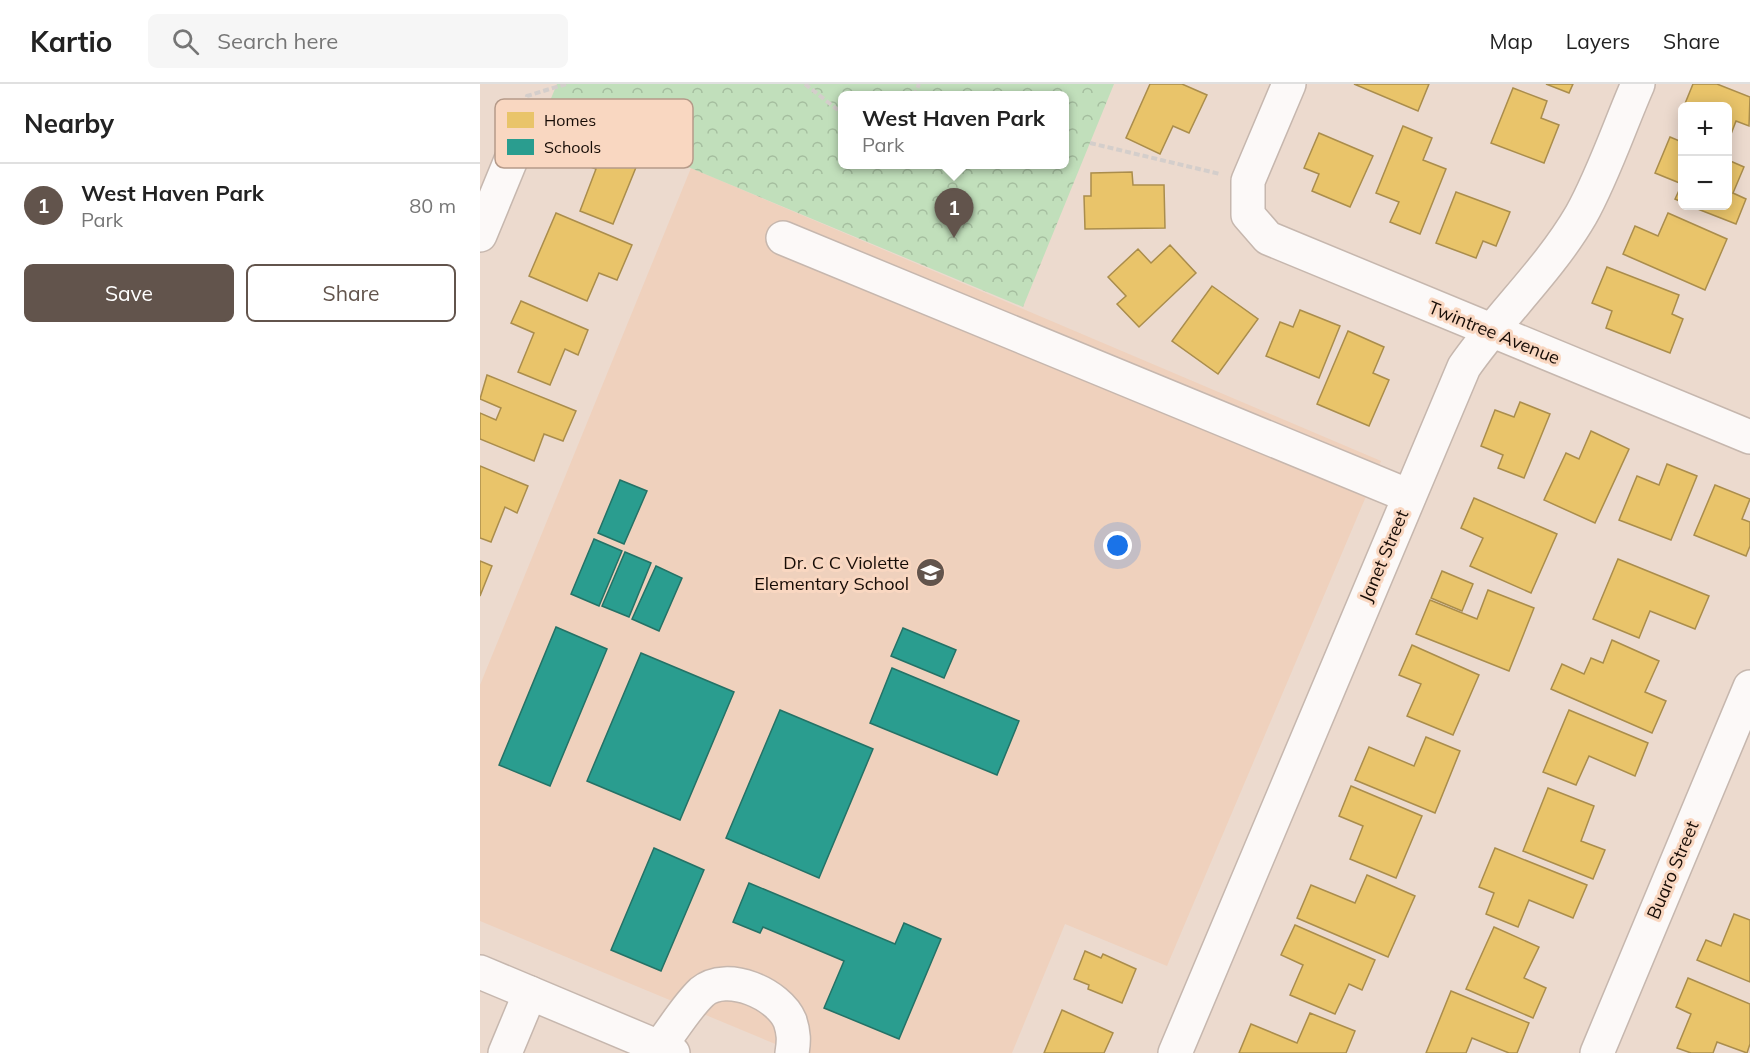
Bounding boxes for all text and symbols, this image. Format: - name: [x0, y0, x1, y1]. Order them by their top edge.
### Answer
- search box: [148, 14, 568, 68]
- text: Kartio: [30, 24, 112, 59]
- icon: search: [169, 25, 202, 58]
- text: Search here: [217, 27, 338, 55]
- text: Map: [1490, 28, 1533, 54]
- text: Layers: [1566, 28, 1630, 54]
- text: Share: [1663, 28, 1720, 54]
- popup: [838, 91, 1069, 169]
- legend: [495, 99, 693, 168]
- map controls: [1678, 102, 1732, 210]
- button: +: [1678, 102, 1732, 156]
- text: West Haven Park: [862, 104, 1045, 132]
- text: Nearby: [24, 107, 114, 140]
- text: Homes: [544, 110, 596, 130]
- text: Park: [862, 132, 904, 157]
- text: Schools: [544, 137, 601, 157]
- button: −: [1678, 156, 1732, 210]
- text: West Haven Park: [81, 179, 264, 207]
- pin: 1: [934, 188, 974, 238]
- text: 1: [38, 193, 50, 218]
- text: 80 m: [409, 193, 456, 218]
- text: Park: [81, 207, 123, 232]
- button: Save: [24, 264, 234, 322]
- button: Share: [246, 264, 456, 322]
- street label: Twintree Avenue: [1425, 296, 1563, 369]
- street label: Janet Street: [1354, 506, 1413, 605]
- your location: [1103, 531, 1132, 560]
- place label: Dr. C C Violette Elementary School: [754, 551, 909, 595]
- school or university icon: Dr. C C Violette Elementary School: [914, 557, 946, 589]
- street label: Buaro Street: [1642, 817, 1704, 922]

